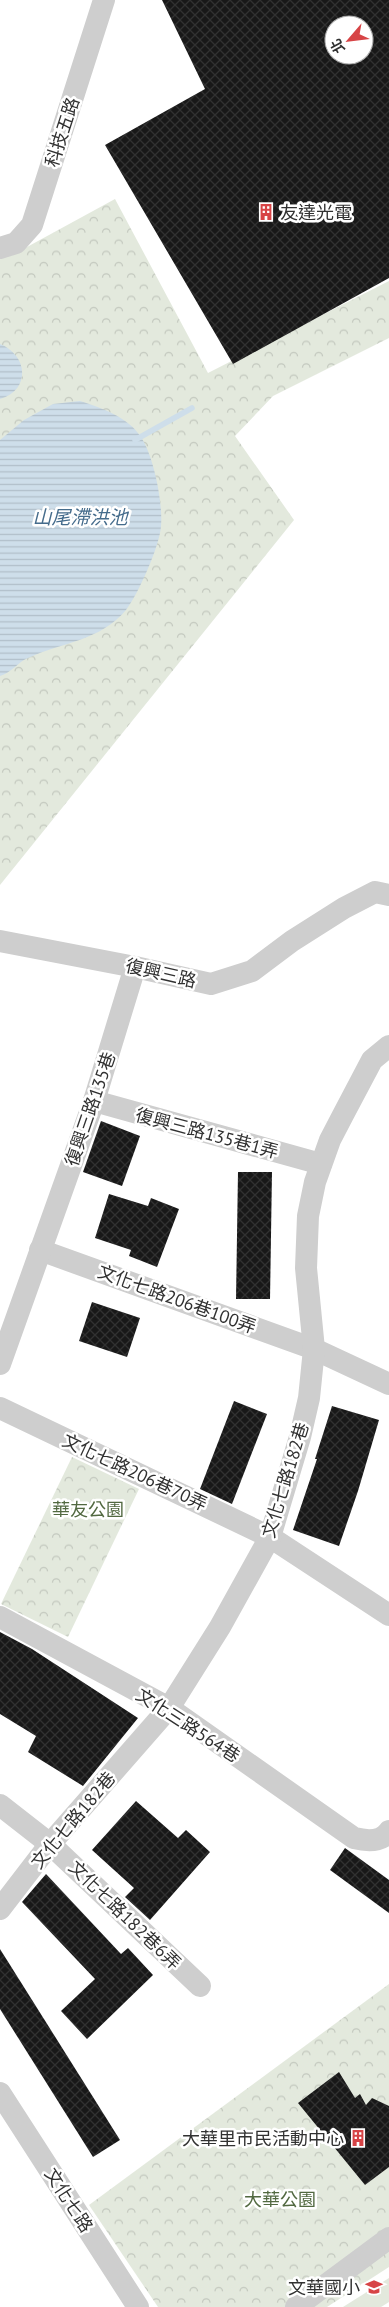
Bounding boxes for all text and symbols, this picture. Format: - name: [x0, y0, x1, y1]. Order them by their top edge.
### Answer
- north arrow: [324, 15, 374, 65]
- text: 北: [326, 36, 349, 57]
- street label: 科技五路: [40, 94, 84, 170]
- place label: 友達光電: [280, 201, 352, 224]
- building icon: 友達光電: [256, 202, 276, 222]
- water label: 山尾滯洪池: [32, 505, 129, 529]
- street label: 復興三路: [123, 954, 199, 992]
- street label: 復興三路135巷: [60, 1049, 120, 1169]
- street label: 復興三路135巷1弄: [133, 1103, 281, 1163]
- street label: 文化七路206巷100弄: [95, 1260, 259, 1338]
- street label: 文化七路182巷: [257, 1420, 313, 1540]
- street label: 文化七路206巷70弄: [59, 1428, 211, 1516]
- park label: 華友公園: [52, 1498, 124, 1521]
- street label: 文化三路564巷: [132, 1683, 244, 1767]
- street label: 文化七路182巷: [26, 1767, 120, 1873]
- street label: 文化七路182巷6弄: [64, 1856, 186, 1974]
- place label: 大華里市民活動中心: [182, 2127, 344, 2150]
- building icon: 大華里市民活動中心: [348, 2128, 368, 2148]
- street label: 文化七路: [40, 2164, 98, 2236]
- park label: 大華公園: [244, 2188, 316, 2211]
- place label: 文華國小: [288, 2276, 360, 2299]
- school or university icon: 文華國小: [364, 2277, 384, 2297]

